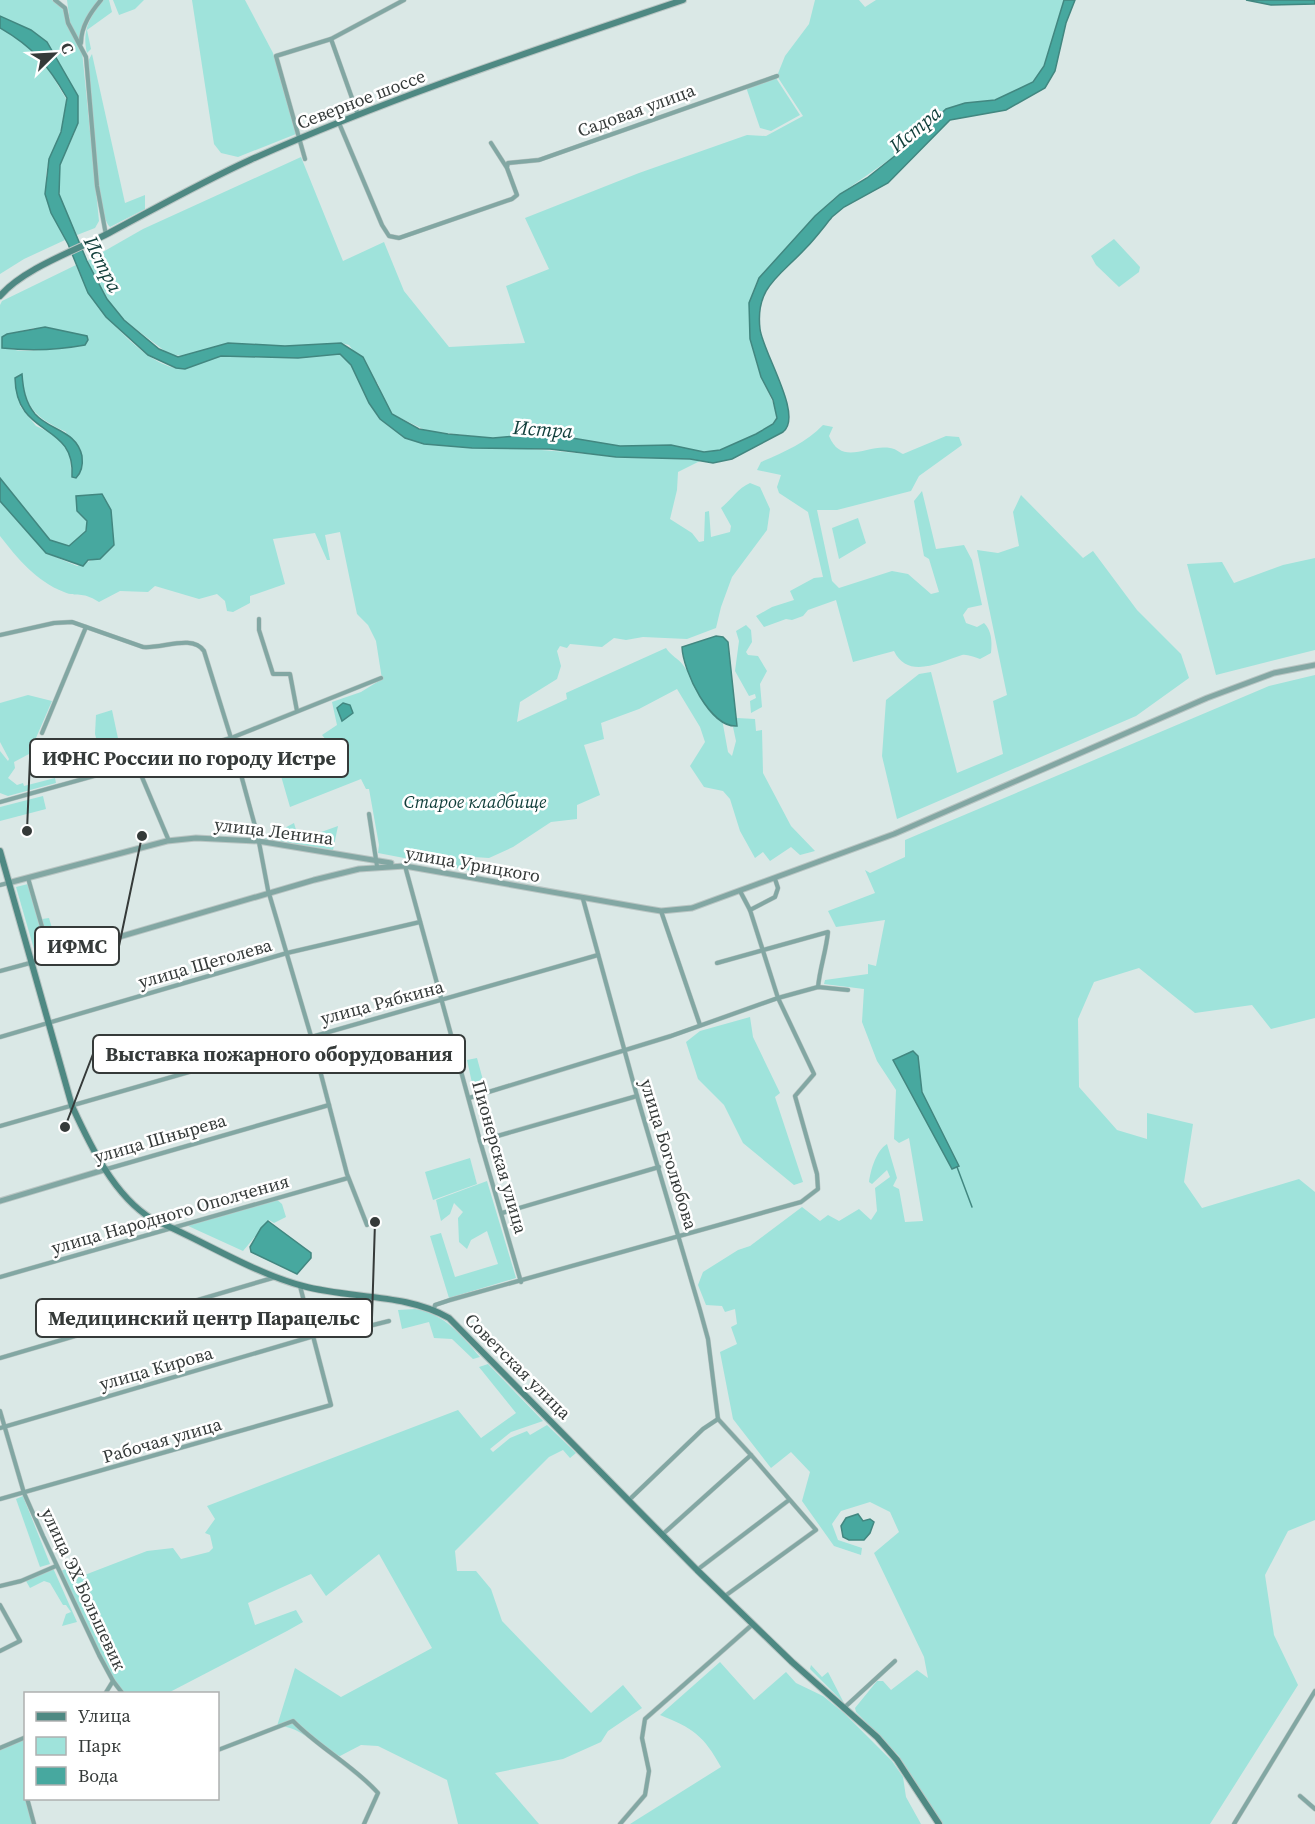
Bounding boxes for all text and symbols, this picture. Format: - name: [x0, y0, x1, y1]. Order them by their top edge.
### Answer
- north arrow: [24, 24, 84, 84]
- text: С: [56, 39, 80, 57]
- street label: Северное шоссе: [293, 63, 429, 135]
- street label: Садовая улица: [574, 77, 699, 143]
- water label: Истра: [882, 99, 947, 160]
- water label: Истра: [76, 230, 129, 298]
- water label: Истра: [511, 413, 574, 445]
- callout: ИФНС России по городу Истре: [30, 739, 348, 777]
- text: ИФНС России по городу Истре: [42, 744, 336, 772]
- park label: Старое кладбище: [404, 789, 547, 814]
- street label: улица Ленина: [213, 811, 336, 851]
- street label: улица Урицкого: [404, 840, 542, 888]
- callout: ИФМС: [35, 927, 119, 965]
- text: ИФМС: [47, 932, 107, 960]
- street label: улица Щеголева: [135, 932, 276, 994]
- street label: улица Рябкина: [318, 973, 447, 1030]
- callout: Выставка пожарного оборудования: [93, 1035, 465, 1073]
- text: Выставка пожарного оборудования: [105, 1040, 453, 1068]
- street label: улица Боголюбова: [634, 1076, 704, 1233]
- street label: Пионерская улица: [466, 1078, 534, 1237]
- street label: улица Шнырева: [91, 1107, 230, 1169]
- street label: улица Народного Ополчения: [48, 1168, 292, 1260]
- callout: Медицинский центр Парацельс: [36, 1299, 372, 1337]
- text: Медицинский центр Парацельс: [48, 1304, 360, 1332]
- street label: Советская улица: [459, 1307, 577, 1425]
- street label: улица Кирова: [96, 1340, 216, 1396]
- street label: Рабочая улица: [100, 1411, 225, 1469]
- street label: улица ЭХ Большевик: [35, 1504, 133, 1674]
- legend: [24, 1692, 219, 1800]
- text: Улица: [78, 1703, 131, 1728]
- text: Парк: [78, 1733, 121, 1758]
- text: Вода: [78, 1763, 119, 1788]

